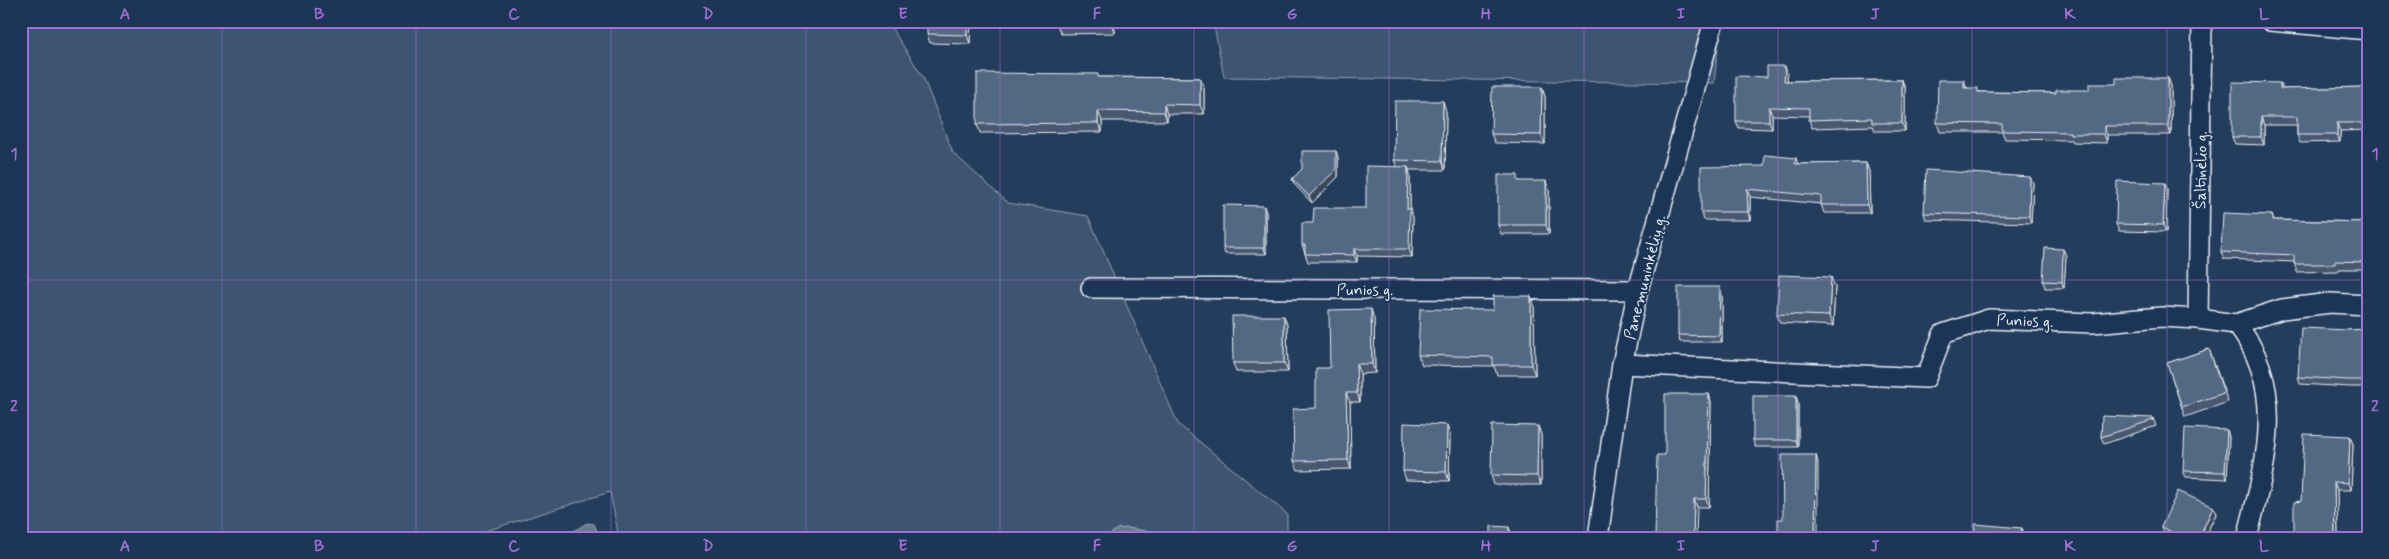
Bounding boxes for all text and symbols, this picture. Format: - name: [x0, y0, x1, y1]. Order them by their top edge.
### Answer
- text: A: [120, 4, 130, 25]
- text: B: [314, 4, 324, 25]
- text: C: [508, 4, 520, 25]
- text: D: [702, 4, 714, 25]
- text: E: [898, 4, 908, 25]
- text: F: [1093, 4, 1102, 25]
- text: G: [1287, 4, 1298, 25]
- text: H: [1481, 4, 1492, 25]
- text: I: [1677, 4, 1686, 25]
- text: J: [1870, 4, 1880, 25]
- text: K: [2064, 4, 2076, 25]
- text: L: [2259, 4, 2270, 25]
- street label: Šaltinėlio g.: [2190, 131, 2213, 209]
- text: 1: [10, 144, 18, 165]
- text: 1: [2371, 144, 2379, 165]
- street label: Panemuninkėlių g.: [1620, 213, 1671, 342]
- street label: Punios g.: [1337, 280, 1393, 301]
- street label: Punios g.: [1996, 310, 2054, 333]
- text: 2: [10, 396, 18, 417]
- text: 2: [2371, 396, 2379, 417]
- text: A: [120, 536, 130, 557]
- text: B: [314, 536, 324, 557]
- text: C: [508, 536, 520, 557]
- text: D: [702, 536, 714, 557]
- text: E: [898, 536, 908, 557]
- text: F: [1093, 536, 1102, 557]
- text: G: [1287, 536, 1298, 557]
- text: H: [1481, 536, 1492, 557]
- text: I: [1677, 536, 1686, 557]
- text: J: [1870, 536, 1880, 557]
- text: K: [2064, 536, 2076, 557]
- text: L: [2259, 536, 2270, 557]

